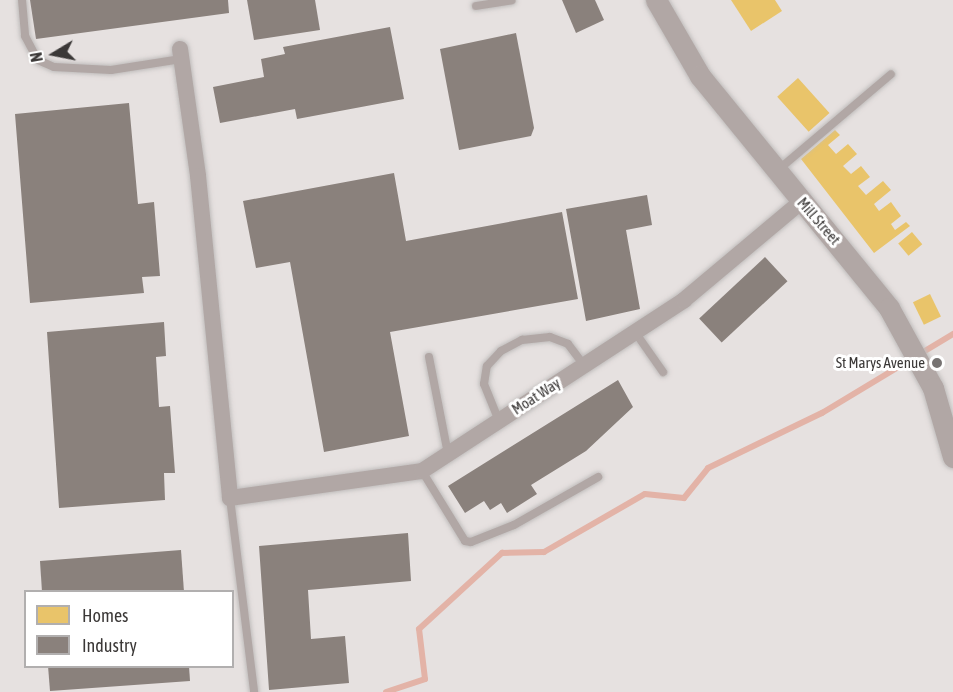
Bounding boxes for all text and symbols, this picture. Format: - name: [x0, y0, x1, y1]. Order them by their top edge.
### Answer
- north arrow: [24, 24, 84, 84]
- text: N: [27, 51, 46, 63]
- street label: Mill Street: [794, 194, 844, 248]
- place label: St Marys Avenue: [836, 354, 925, 372]
- marker: St Marys Avenue: [930, 356, 944, 370]
- street label: Moat Way: [508, 374, 564, 418]
- legend: [24, 590, 234, 668]
- text: Homes: [82, 605, 128, 626]
- text: Industry: [82, 635, 137, 656]

